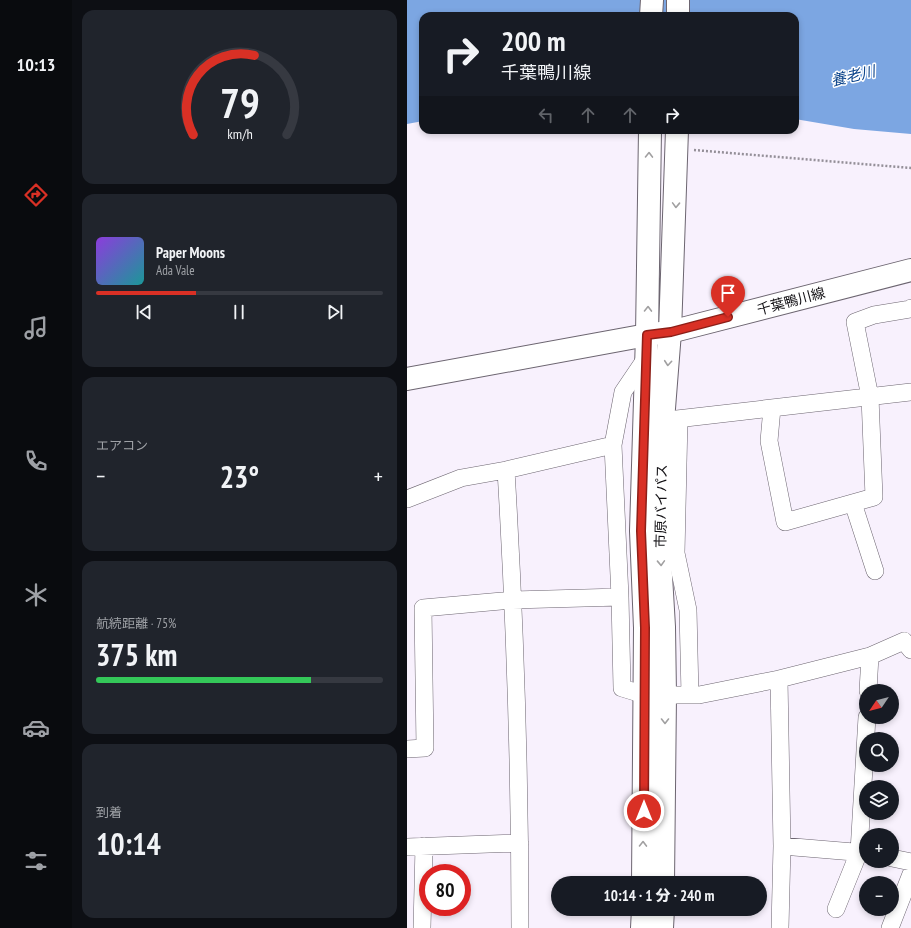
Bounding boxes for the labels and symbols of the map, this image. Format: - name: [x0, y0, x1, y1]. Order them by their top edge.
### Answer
- water label: 養老川: [829, 61, 879, 90]
- one-way arrow: [645, 152, 653, 158]
- one-way arrow: [671, 202, 680, 208]
- pin: [711, 276, 745, 317]
- street label: 千葉鴨川線: [755, 283, 827, 319]
- one-way arrow: [643, 306, 652, 312]
- one-way arrow: [663, 360, 672, 366]
- street label: 市原バイパス: [651, 464, 671, 548]
- one-way arrow: [656, 560, 665, 566]
- north arrow: [859, 684, 899, 724]
- one-way arrow: [661, 718, 669, 724]
- position arrow: [623, 790, 665, 832]
- one-way arrow: [639, 841, 647, 847]
- speed limit sign: 80: [419, 864, 471, 916]

